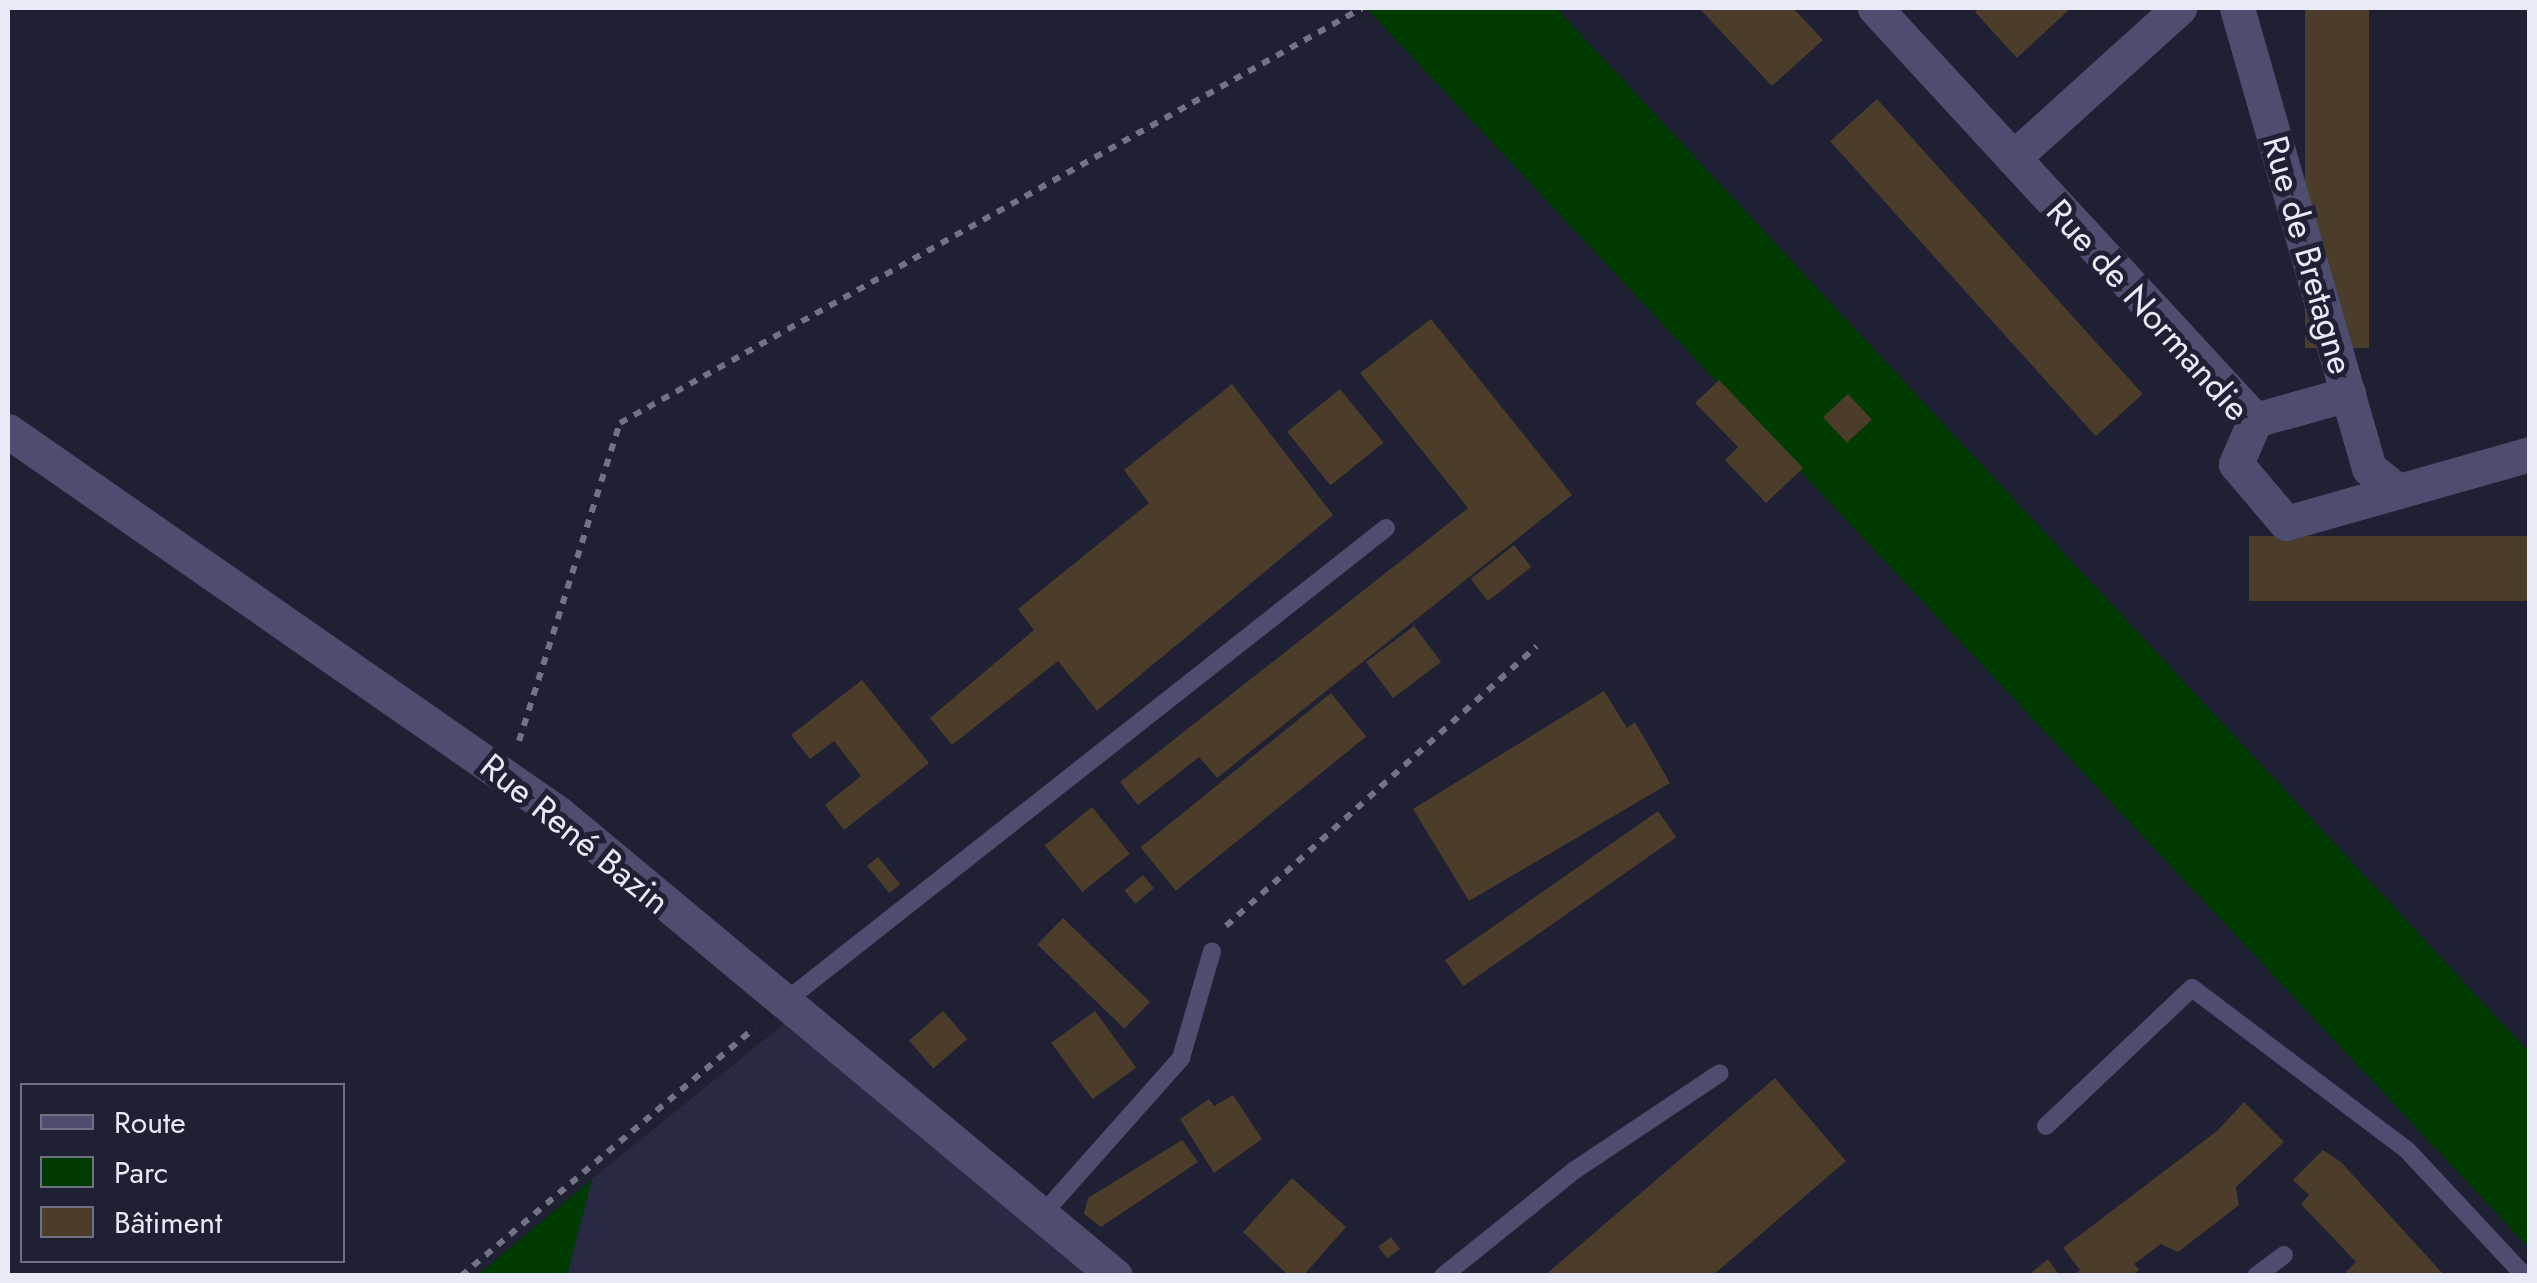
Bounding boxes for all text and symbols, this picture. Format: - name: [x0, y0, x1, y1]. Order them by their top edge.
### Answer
- street label: Rue de Bretagne: [2254, 131, 2362, 379]
- street label: Rue de Normandie: [2038, 191, 2258, 429]
- street label: Rue René Bazin: [472, 745, 678, 923]
- legend: [20, 1083, 345, 1263]
- text: Route: [114, 1101, 186, 1144]
- text: Parc: [114, 1151, 168, 1194]
- text: Bâtiment: [114, 1201, 222, 1244]

